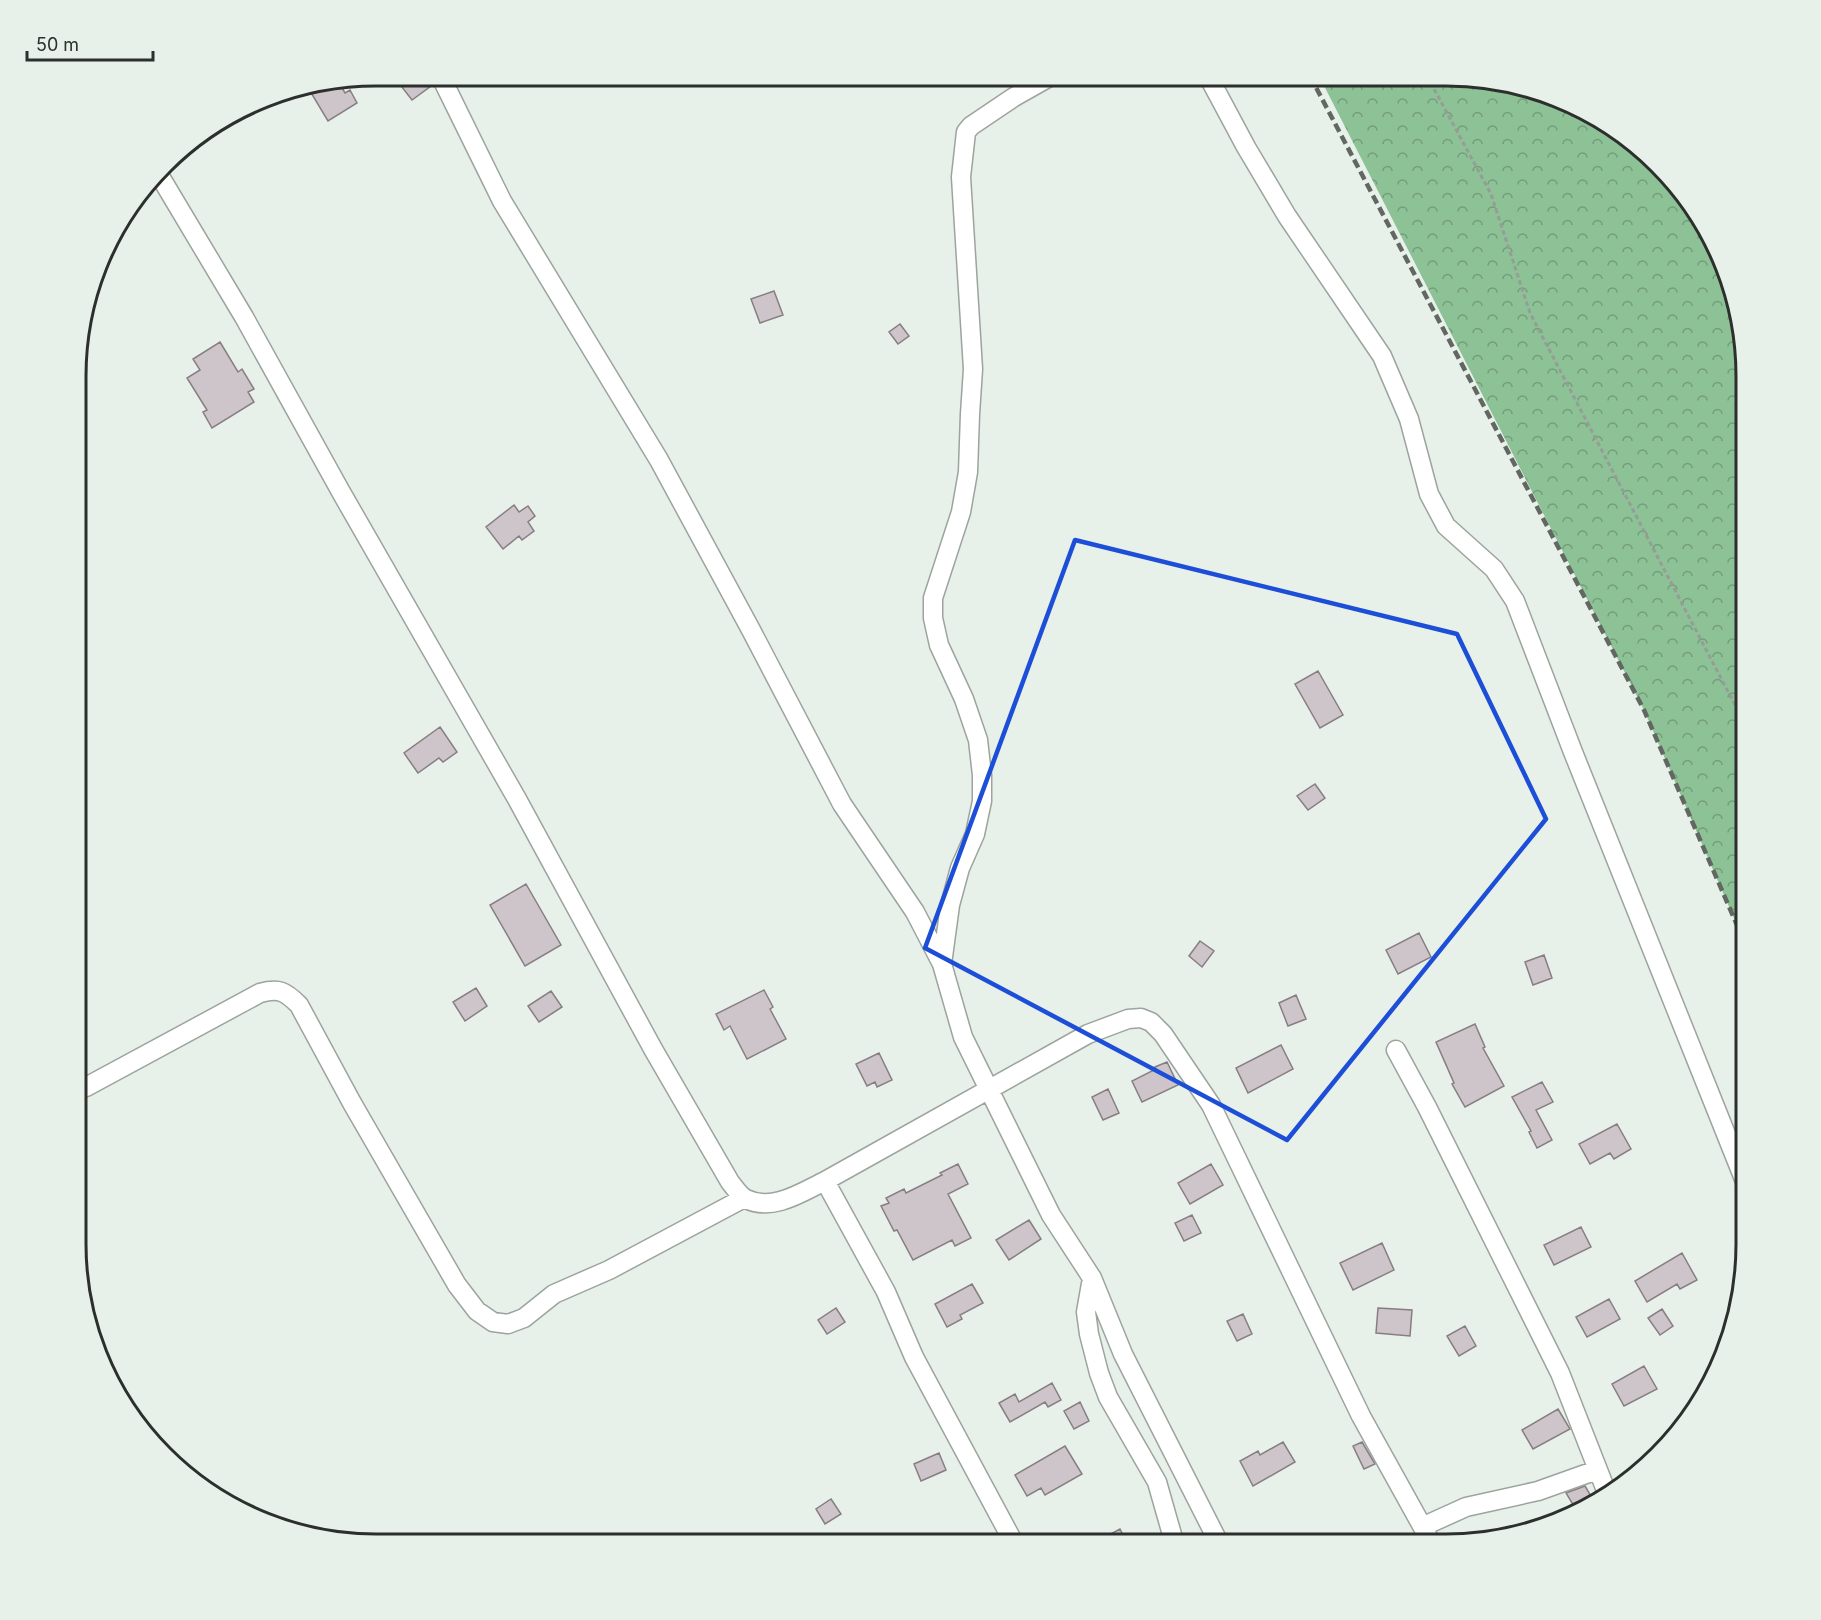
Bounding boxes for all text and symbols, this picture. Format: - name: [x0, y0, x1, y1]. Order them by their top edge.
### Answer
- scale bar: [27, 24, 153, 62]
- text: 50 m: [36, 34, 79, 55]

